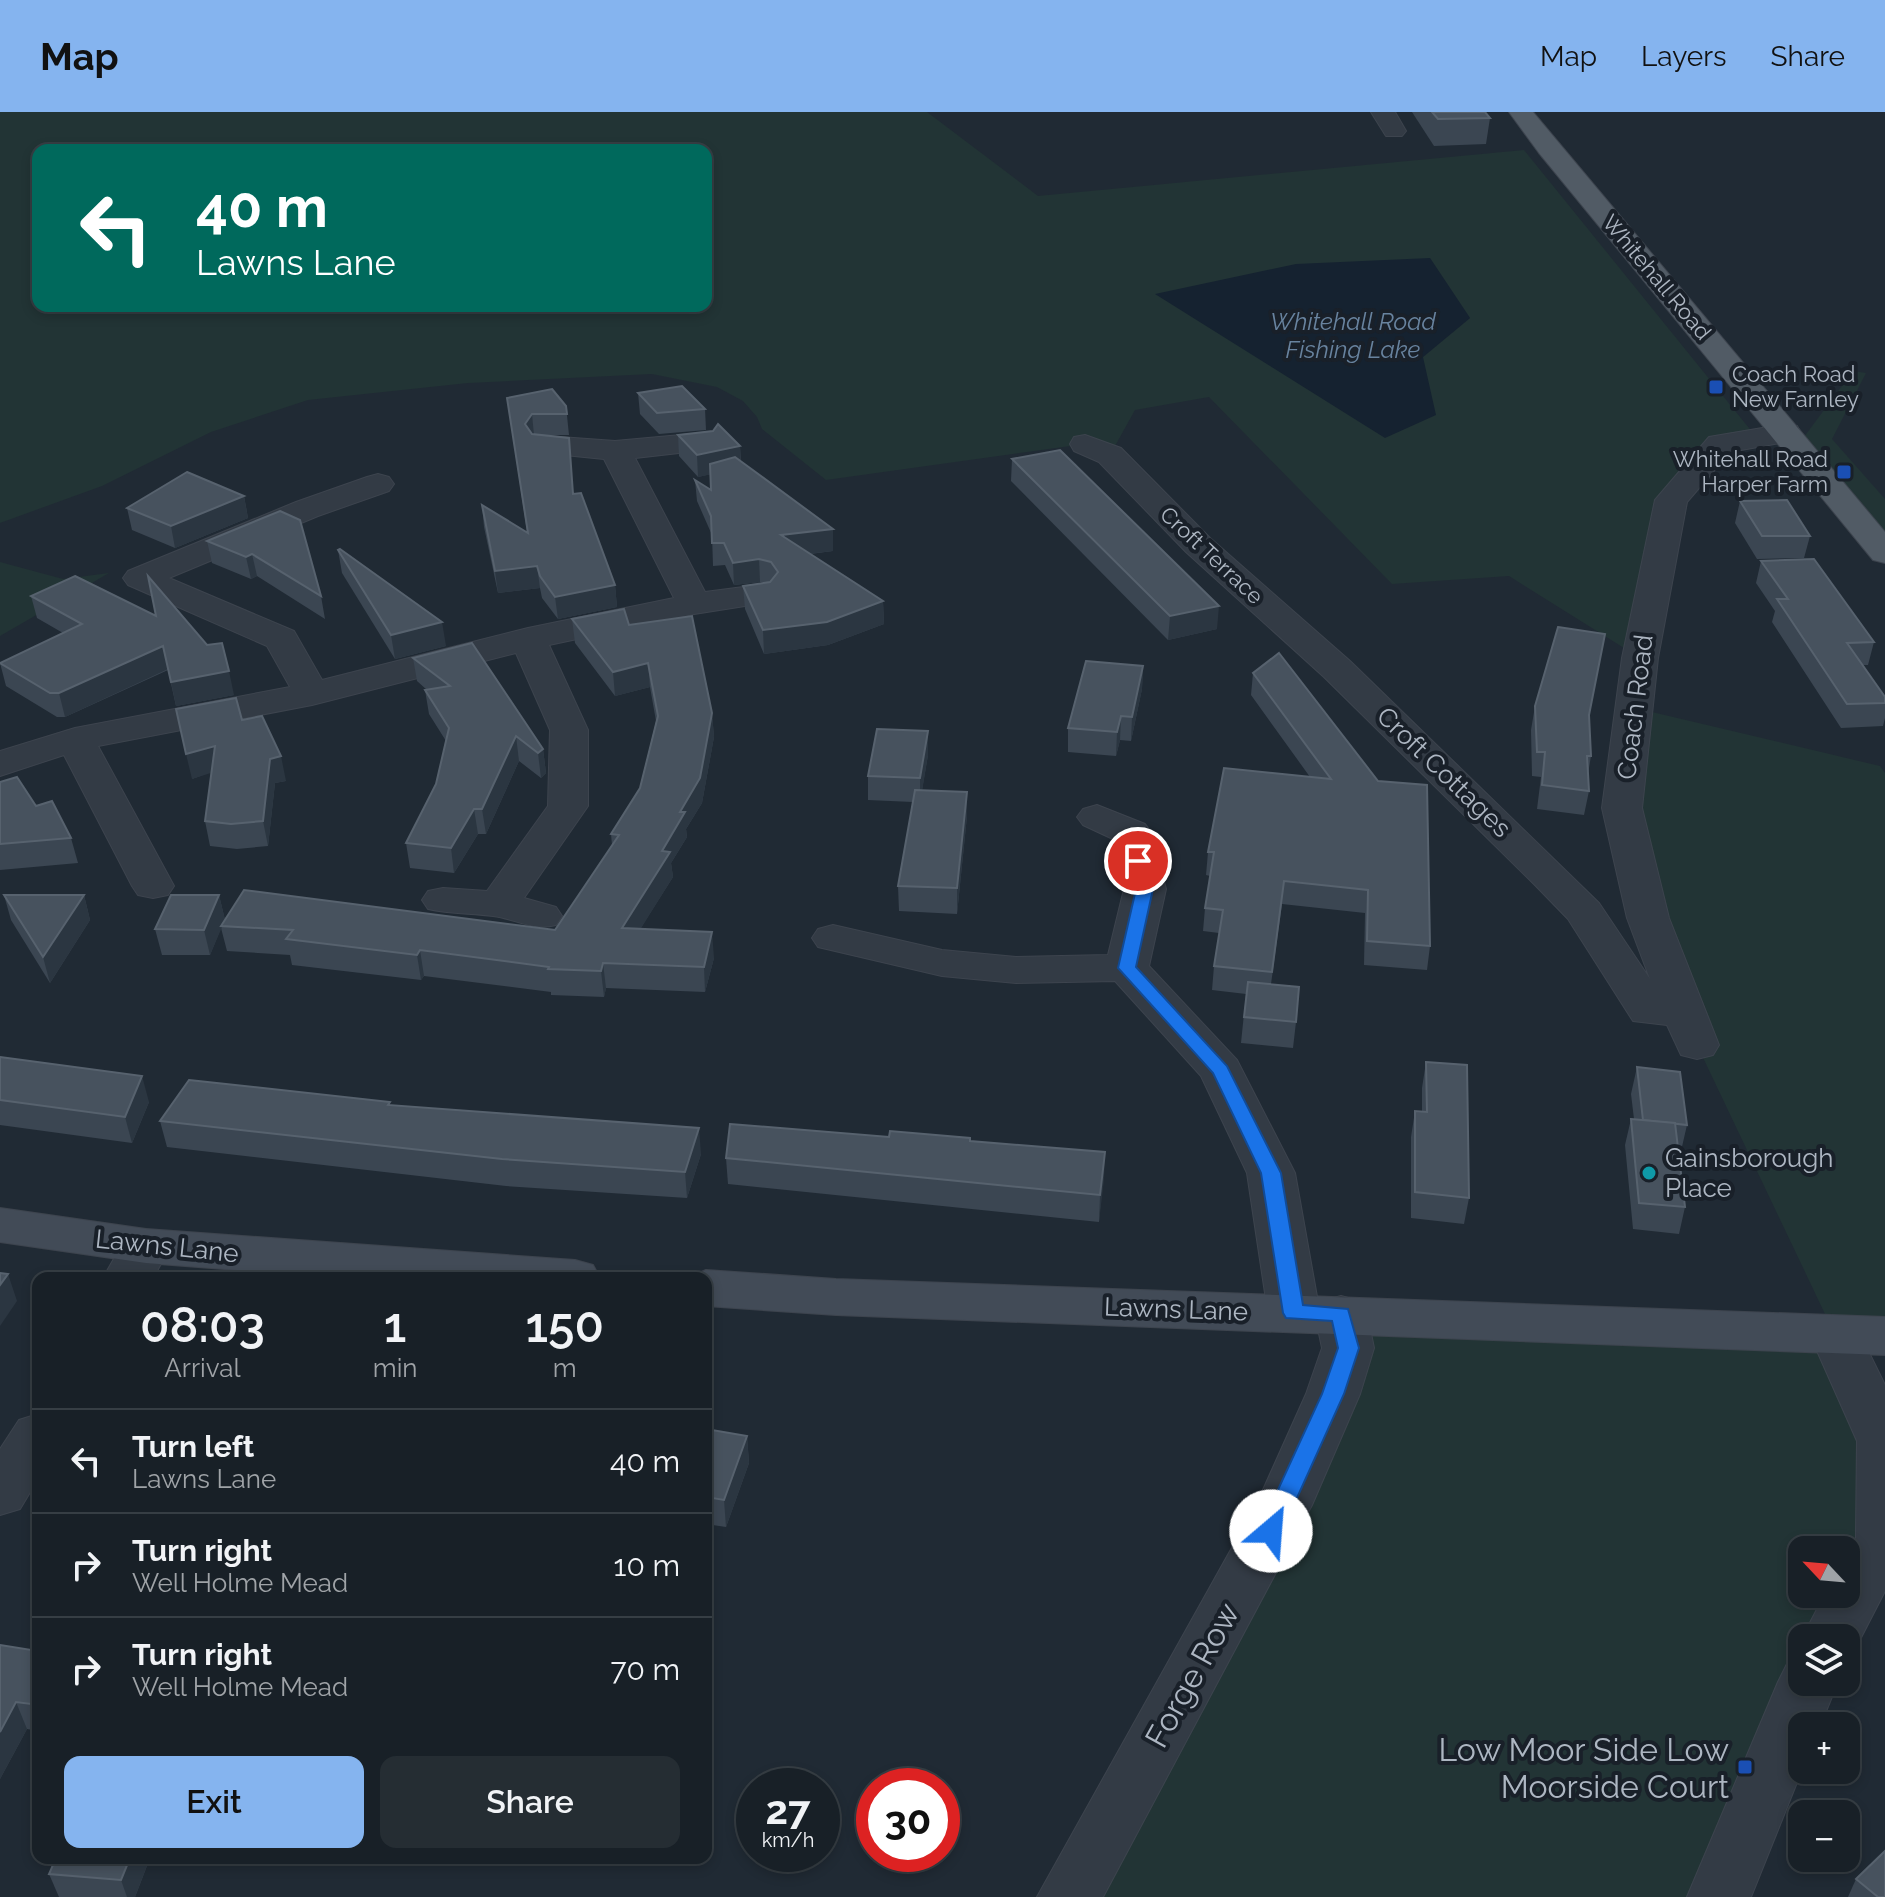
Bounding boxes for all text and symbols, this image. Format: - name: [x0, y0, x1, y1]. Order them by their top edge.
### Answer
- text: Map: [40, 34, 119, 79]
- text: Map: [1540, 40, 1597, 73]
- text: Layers: [1641, 40, 1727, 73]
- text: Share: [1771, 40, 1845, 73]
- text: 40 m: [196, 174, 328, 240]
- icon: left: [64, 176, 168, 280]
- street label: Whitehall Road: [1597, 209, 1717, 345]
- text: Lawns Lane: [196, 241, 396, 283]
- water label: Whitehall Road Fishing Lake: [1270, 307, 1437, 364]
- place label: Coach Road New Farnley: [1732, 361, 1859, 412]
- marker: Coach Road New Farnley: [1707, 378, 1725, 396]
- place label: Whitehall Road Harper Farm: [1673, 446, 1828, 497]
- marker: Whitehall Road Harper Farm: [1835, 463, 1853, 481]
- street label: Croft Terrace: [1155, 501, 1269, 609]
- street label: Coach Road: [1611, 633, 1659, 781]
- street label: Croft Cottages: [1371, 701, 1517, 843]
- pin: [1104, 827, 1172, 895]
- icon: arrive: [1116, 839, 1160, 883]
- place label: Gainsborough Place: [1665, 1143, 1834, 1203]
- marker: Gainsborough Place: [1640, 1164, 1658, 1182]
- street label: Lawns Lane: [94, 1224, 240, 1268]
- street label: Lawns Lane: [1103, 1291, 1249, 1327]
- text: 08:03: [140, 1297, 265, 1353]
- text: 1: [384, 1297, 406, 1353]
- text: 150: [526, 1297, 604, 1353]
- text: Arrival: [164, 1353, 241, 1383]
- text: min: [373, 1353, 418, 1383]
- text: m: [553, 1353, 577, 1383]
- text: Turn left: [132, 1429, 254, 1464]
- icon: left: [64, 1439, 108, 1483]
- text: 40 m: [610, 1444, 680, 1479]
- text: Lawns Lane: [132, 1464, 276, 1494]
- position arrow: [1229, 1489, 1313, 1573]
- text: Turn right: [132, 1533, 272, 1568]
- north arrow: [1788, 1536, 1860, 1608]
- map controls: [1788, 1536, 1860, 1872]
- icon: right: [64, 1543, 108, 1587]
- text: 10 m: [614, 1548, 680, 1583]
- text: Well Holme Mead: [132, 1568, 348, 1598]
- street label: Forge Row: [1137, 1596, 1247, 1754]
- button: layers: [1788, 1624, 1860, 1696]
- text: Turn right: [132, 1637, 272, 1672]
- icon: right: [64, 1647, 108, 1691]
- text: 70 m: [610, 1652, 680, 1687]
- text: Well Holme Mead: [132, 1672, 348, 1702]
- button: +: [1788, 1712, 1860, 1784]
- place label: Low Moor Side Low Moorside Court: [1438, 1731, 1729, 1805]
- button: Exit: [64, 1756, 364, 1848]
- button: Share: [380, 1756, 680, 1848]
- marker: Low Moor Side Low Moorside Court: [1736, 1758, 1754, 1776]
- speed limit sign: 30: [856, 1768, 960, 1872]
- text: 27: [765, 1786, 810, 1833]
- button: −: [1788, 1800, 1860, 1872]
- text: km/h: [762, 1828, 814, 1852]

